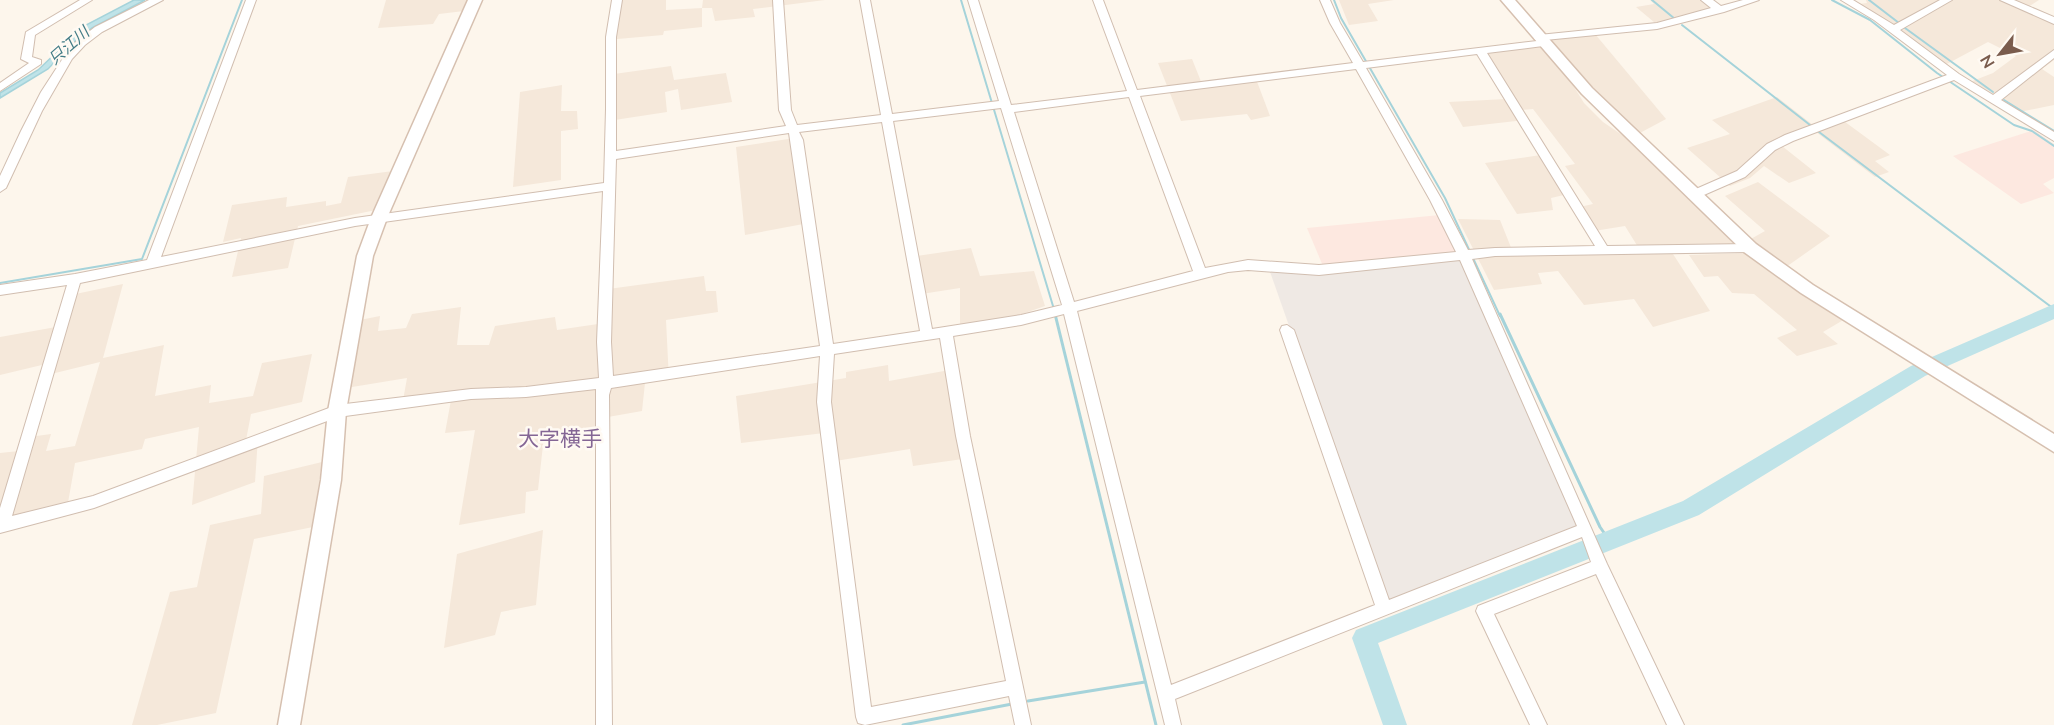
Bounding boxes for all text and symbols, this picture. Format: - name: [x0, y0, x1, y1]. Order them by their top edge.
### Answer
- water label: 只江川: [44, 21, 96, 70]
- north arrow: [1970, 24, 2030, 84]
- text: N: [1975, 50, 2001, 72]
- district label: 大字横手: [518, 425, 602, 453]

